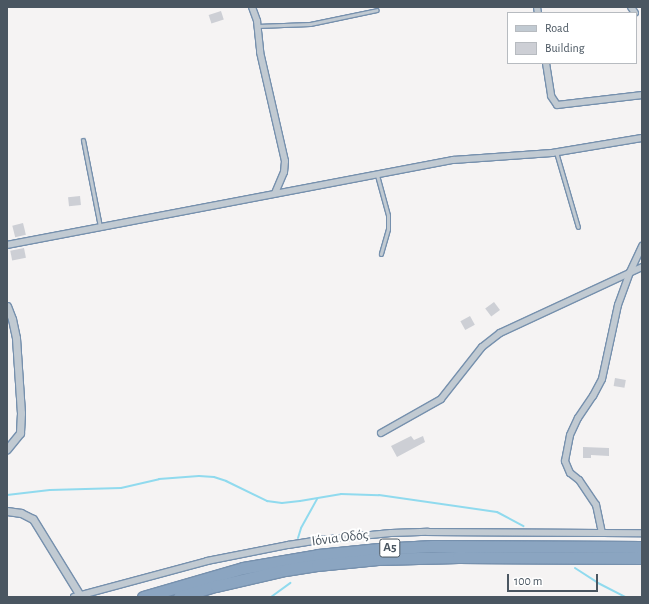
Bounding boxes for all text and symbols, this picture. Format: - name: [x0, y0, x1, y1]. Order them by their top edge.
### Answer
- legend: [507, 12, 637, 64]
- text: Road: [545, 22, 569, 34]
- text: Building: [545, 42, 585, 54]
- street label: Ιόνια Οδός: [311, 526, 369, 550]
- road number: Α5: [379, 537, 401, 559]
- scale bar: [509, 566, 600, 592]
- text: 100 m: [514, 575, 542, 587]

